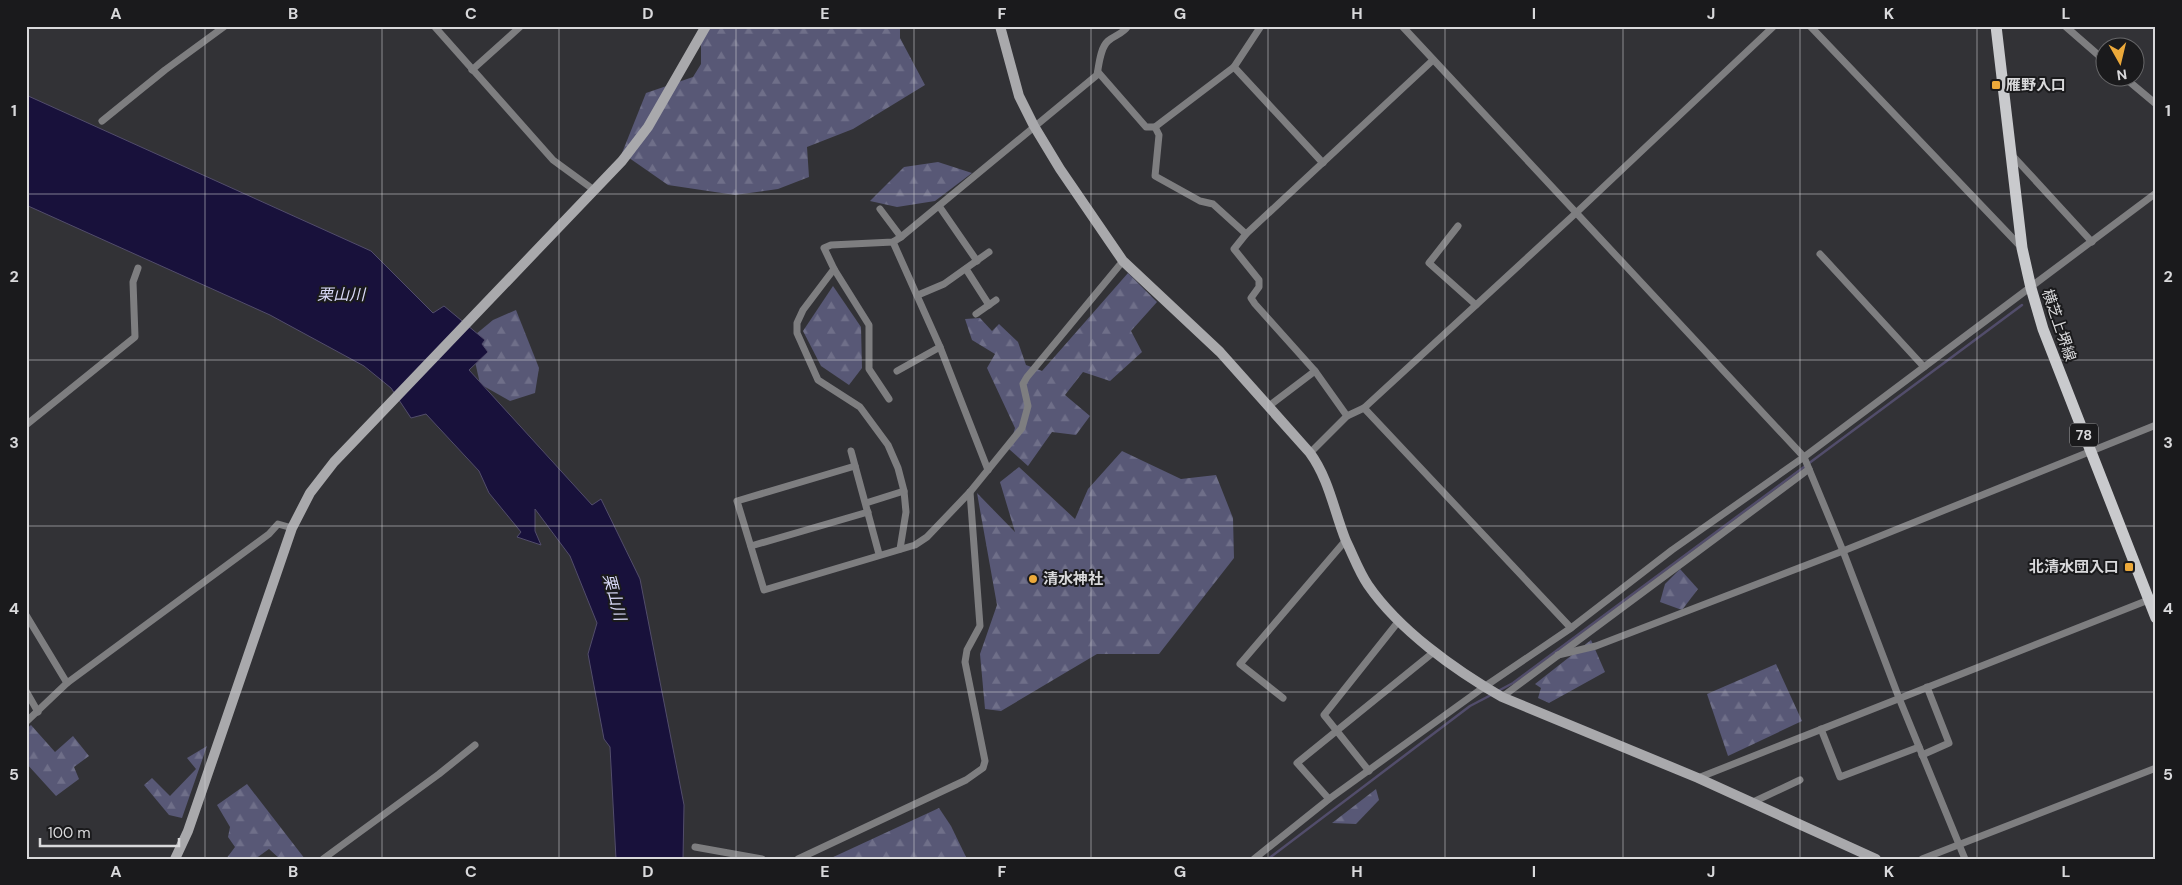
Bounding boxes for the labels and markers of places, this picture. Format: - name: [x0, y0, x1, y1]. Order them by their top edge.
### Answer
- place label: 雁野入口: [2006, 75, 2066, 95]
- marker: 雁野入口: [1990, 79, 2002, 91]
- place label: 北清水団入口: [2029, 557, 2119, 577]
- marker: 北清水団入口: [2123, 561, 2135, 573]
- place label: 清水神社: [1043, 569, 1103, 589]
- marker: 清水神社: [1027, 573, 1039, 585]

